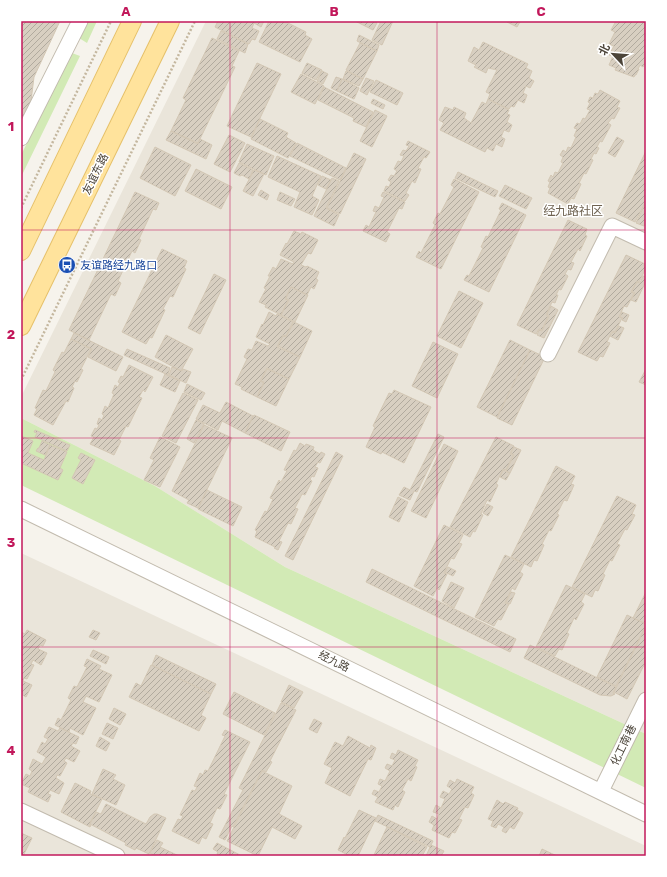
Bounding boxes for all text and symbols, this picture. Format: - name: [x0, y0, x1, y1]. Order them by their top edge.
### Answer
- text: A: [121, 4, 131, 19]
- text: B: [329, 4, 339, 19]
- text: C: [536, 4, 546, 19]
- north arrow: [593, 34, 633, 74]
- text: 北: [596, 42, 613, 58]
- text: 1: [8, 119, 14, 134]
- street label: 友谊东路: [80, 152, 111, 197]
- district label: 经九路社区: [543, 204, 603, 218]
- bus stop icon: 友谊路经九路口: [57, 255, 77, 275]
- place label: 友谊路经九路口: [80, 259, 157, 272]
- text: 2: [7, 327, 15, 342]
- text: 3: [7, 535, 16, 550]
- street label: 经九路: [316, 648, 351, 675]
- street label: 化工南巷: [608, 723, 639, 768]
- text: 4: [7, 743, 16, 758]

